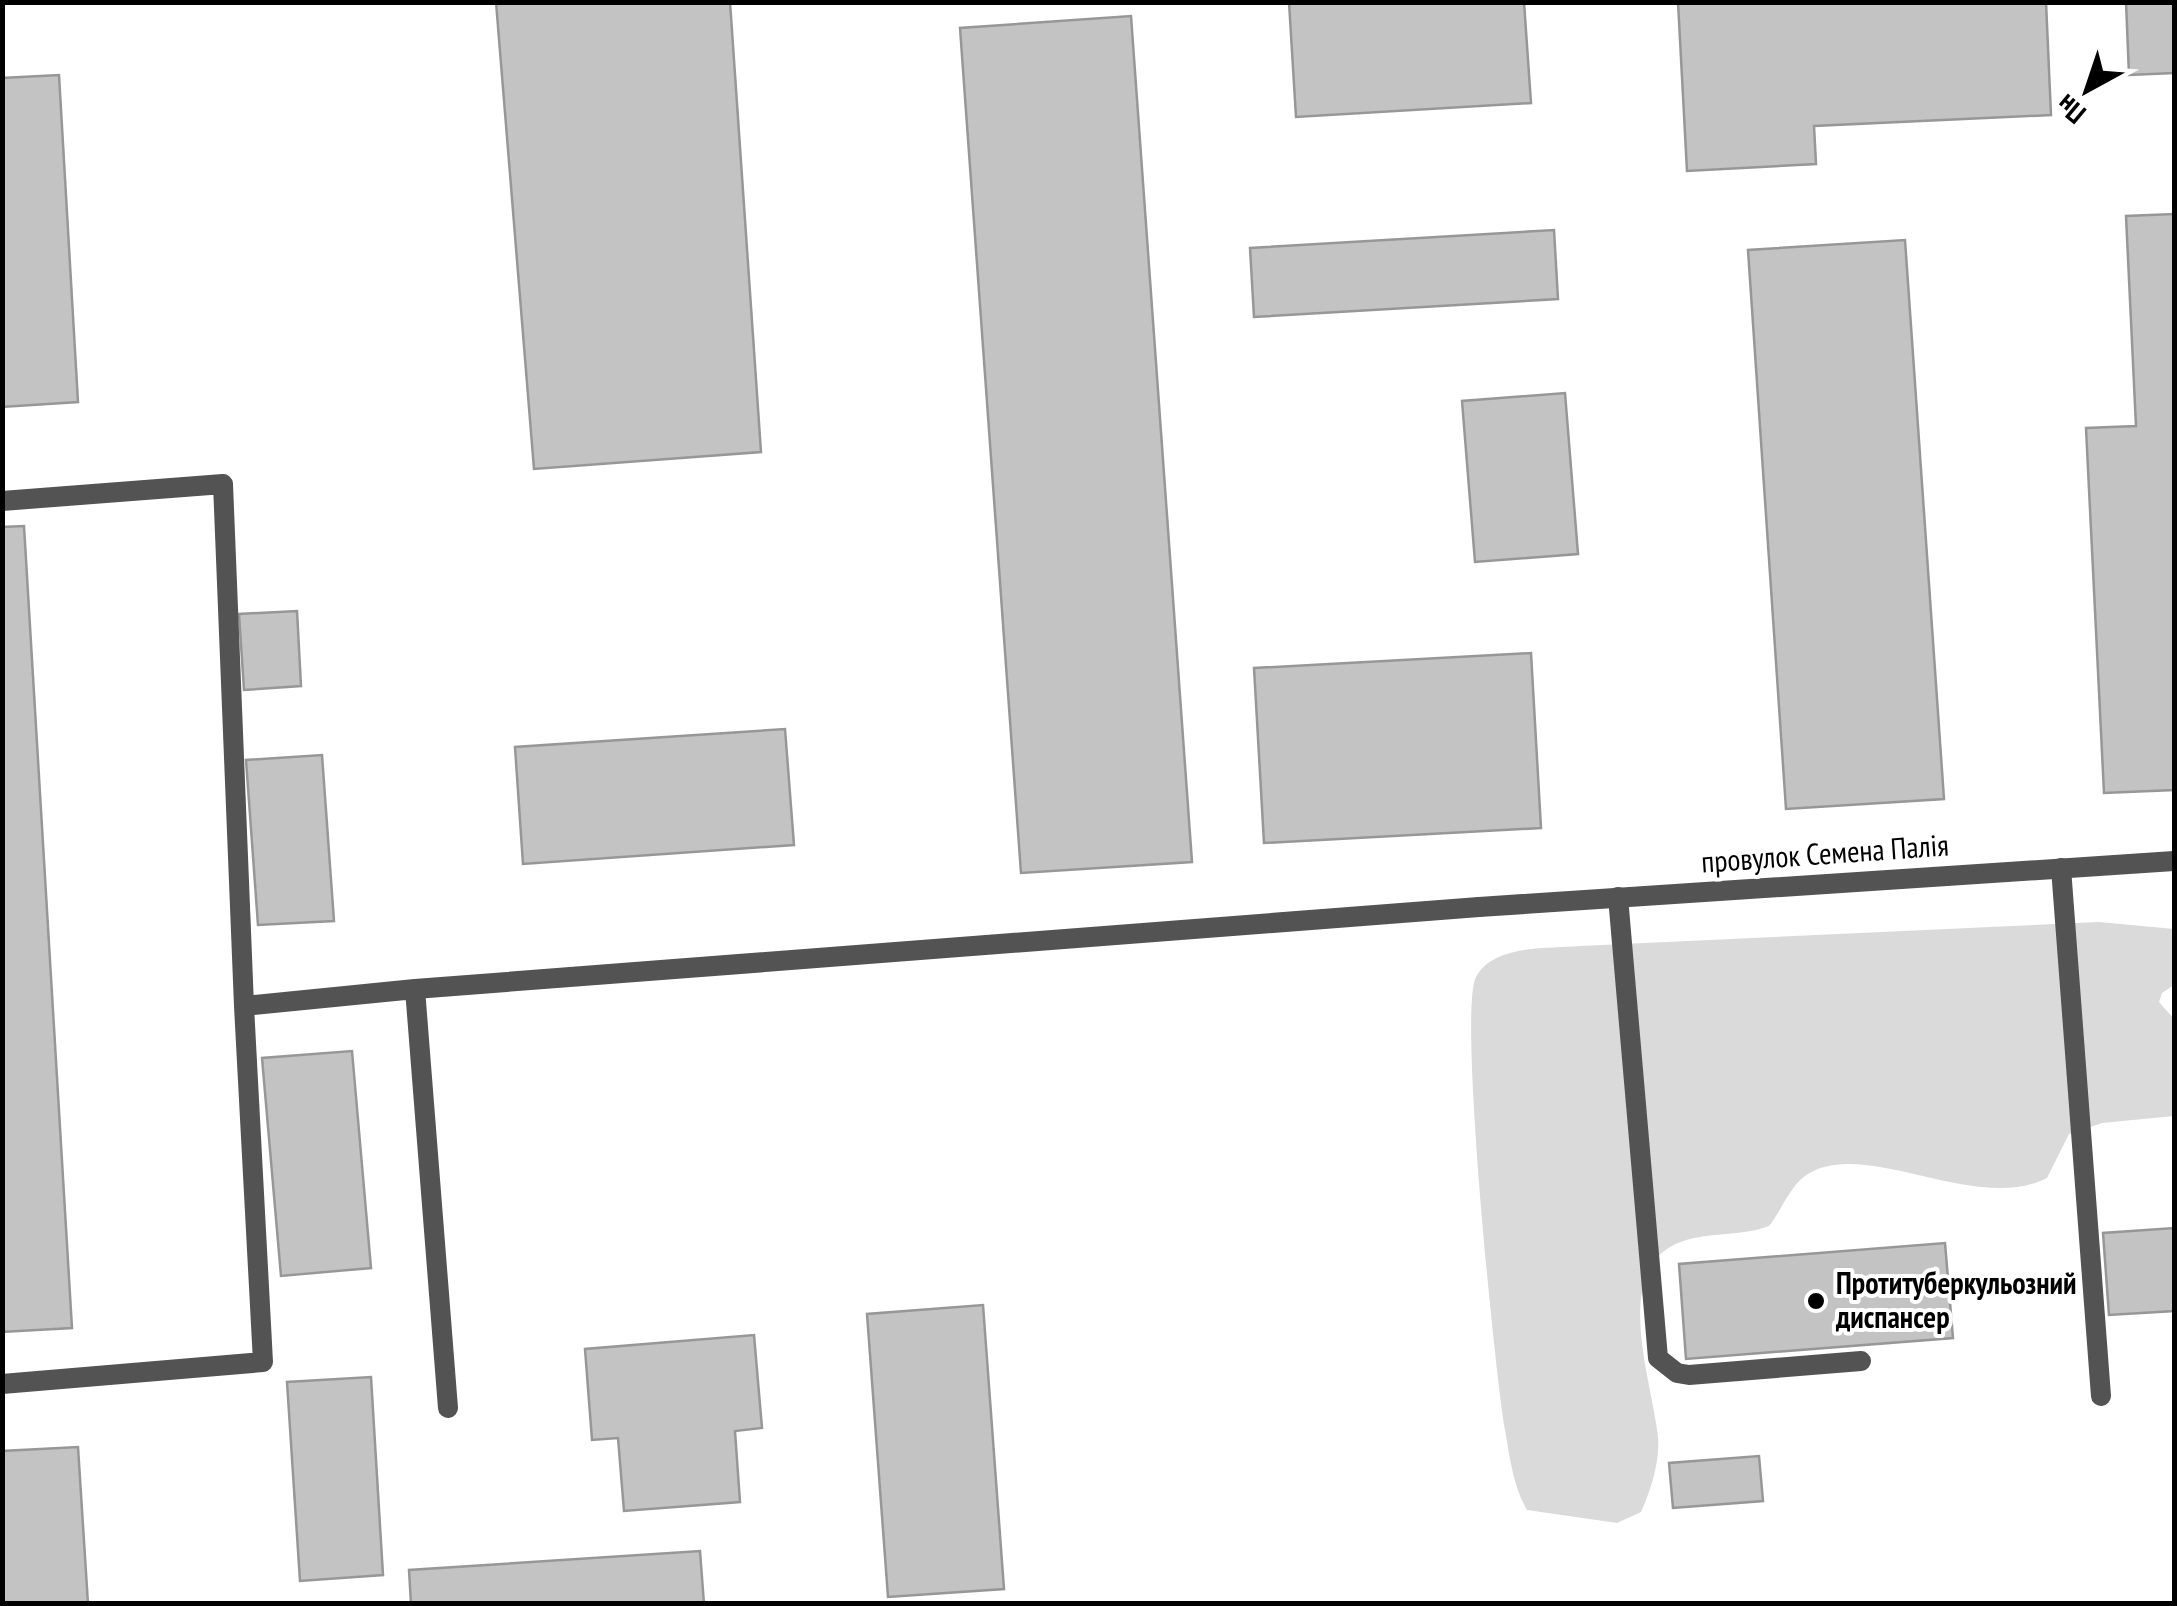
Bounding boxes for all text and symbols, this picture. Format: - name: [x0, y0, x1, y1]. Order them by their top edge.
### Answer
- north arrow: [2037, 40, 2137, 140]
- text: Пн: [2048, 87, 2093, 132]
- street label: провулок Семена Палія: [1700, 824, 1950, 881]
- place label: Протитуберкульозний диспансер: [1835, 1263, 2077, 1336]
- marker: Протитуберкульозний диспансер: [1805, 1290, 1827, 1312]

